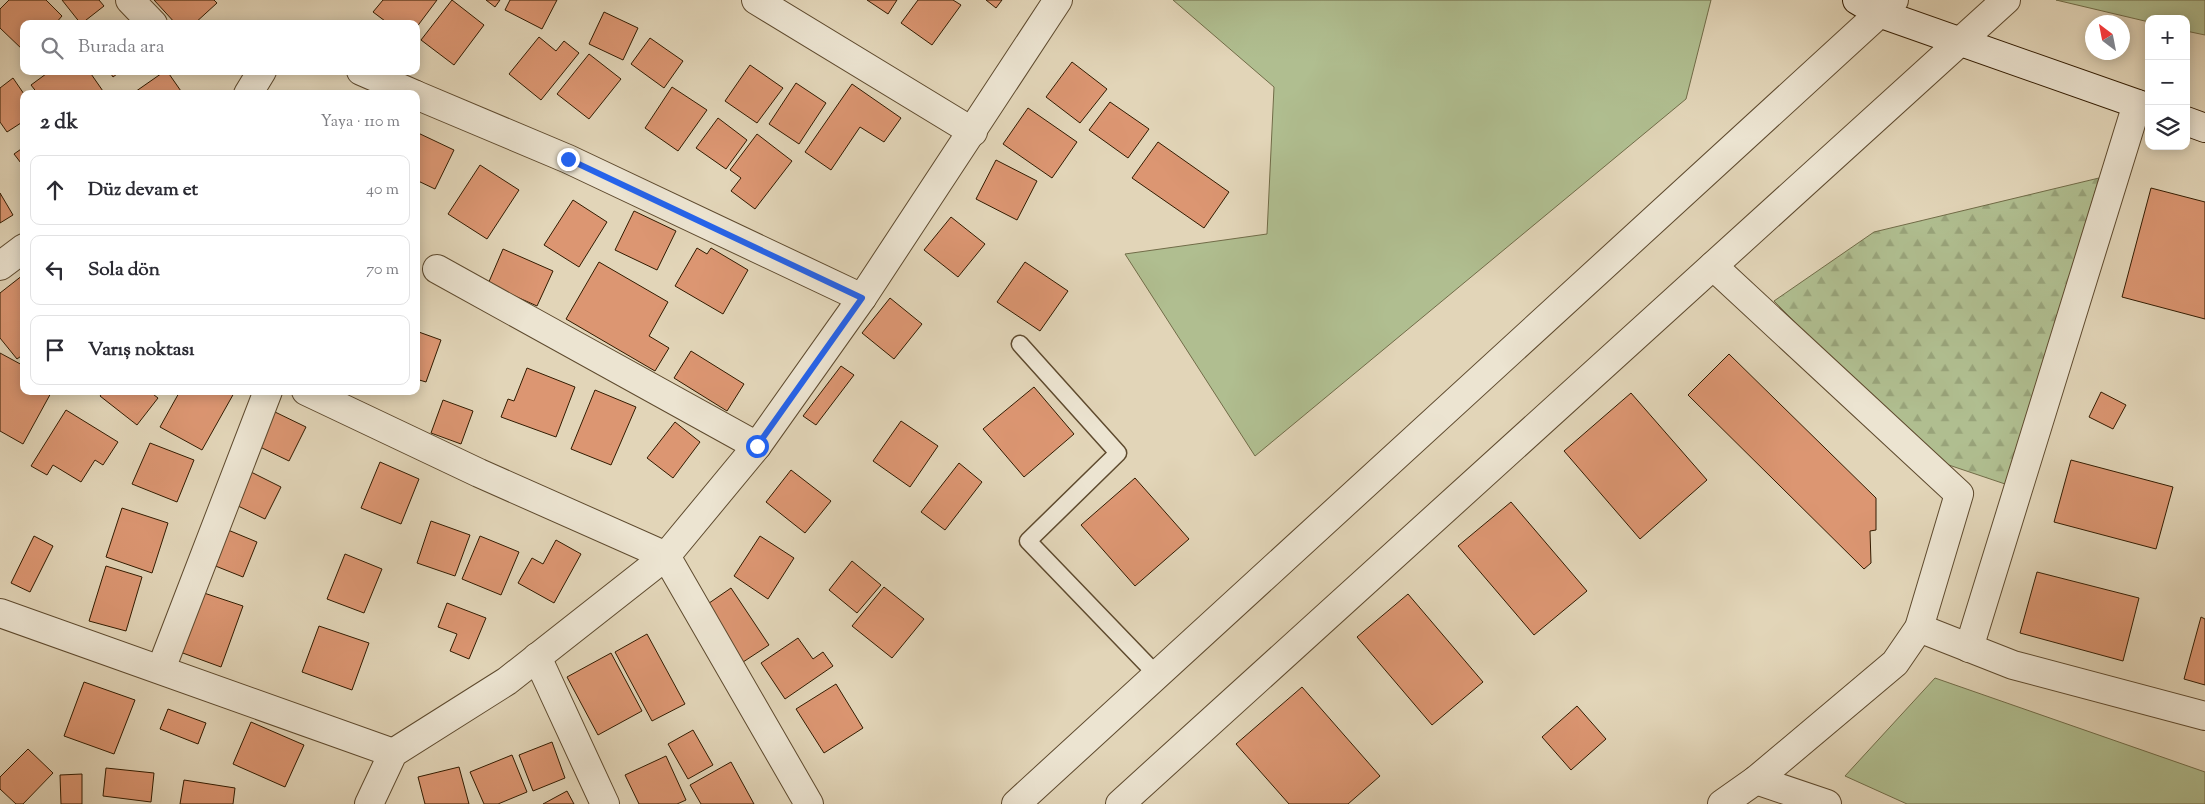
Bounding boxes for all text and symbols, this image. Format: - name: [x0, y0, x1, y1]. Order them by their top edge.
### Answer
- north arrow: [2085, 15, 2130, 60]
- map controls: [2145, 15, 2190, 150]
- button: +: [2145, 15, 2190, 60]
- search box: [20, 20, 420, 75]
- icon: search: [38, 34, 66, 62]
- text: Burada ara: [78, 34, 164, 61]
- button: −: [2145, 60, 2190, 105]
- button: layers: [2145, 105, 2190, 150]
- text: 2 dk: [40, 108, 78, 138]
- text: Yaya · 110 m: [321, 111, 400, 134]
- route end: [557, 148, 580, 171]
- icon: ahead: [41, 176, 69, 204]
- text: Düz devam et: [88, 177, 198, 204]
- text: 40 m: [366, 179, 399, 202]
- icon: left: [41, 256, 69, 284]
- text: Sola dön: [88, 257, 160, 284]
- text: 70 m: [366, 259, 399, 282]
- icon: arrive: [41, 336, 69, 364]
- text: Varış noktası: [88, 337, 194, 364]
- route start: [746, 435, 769, 458]

